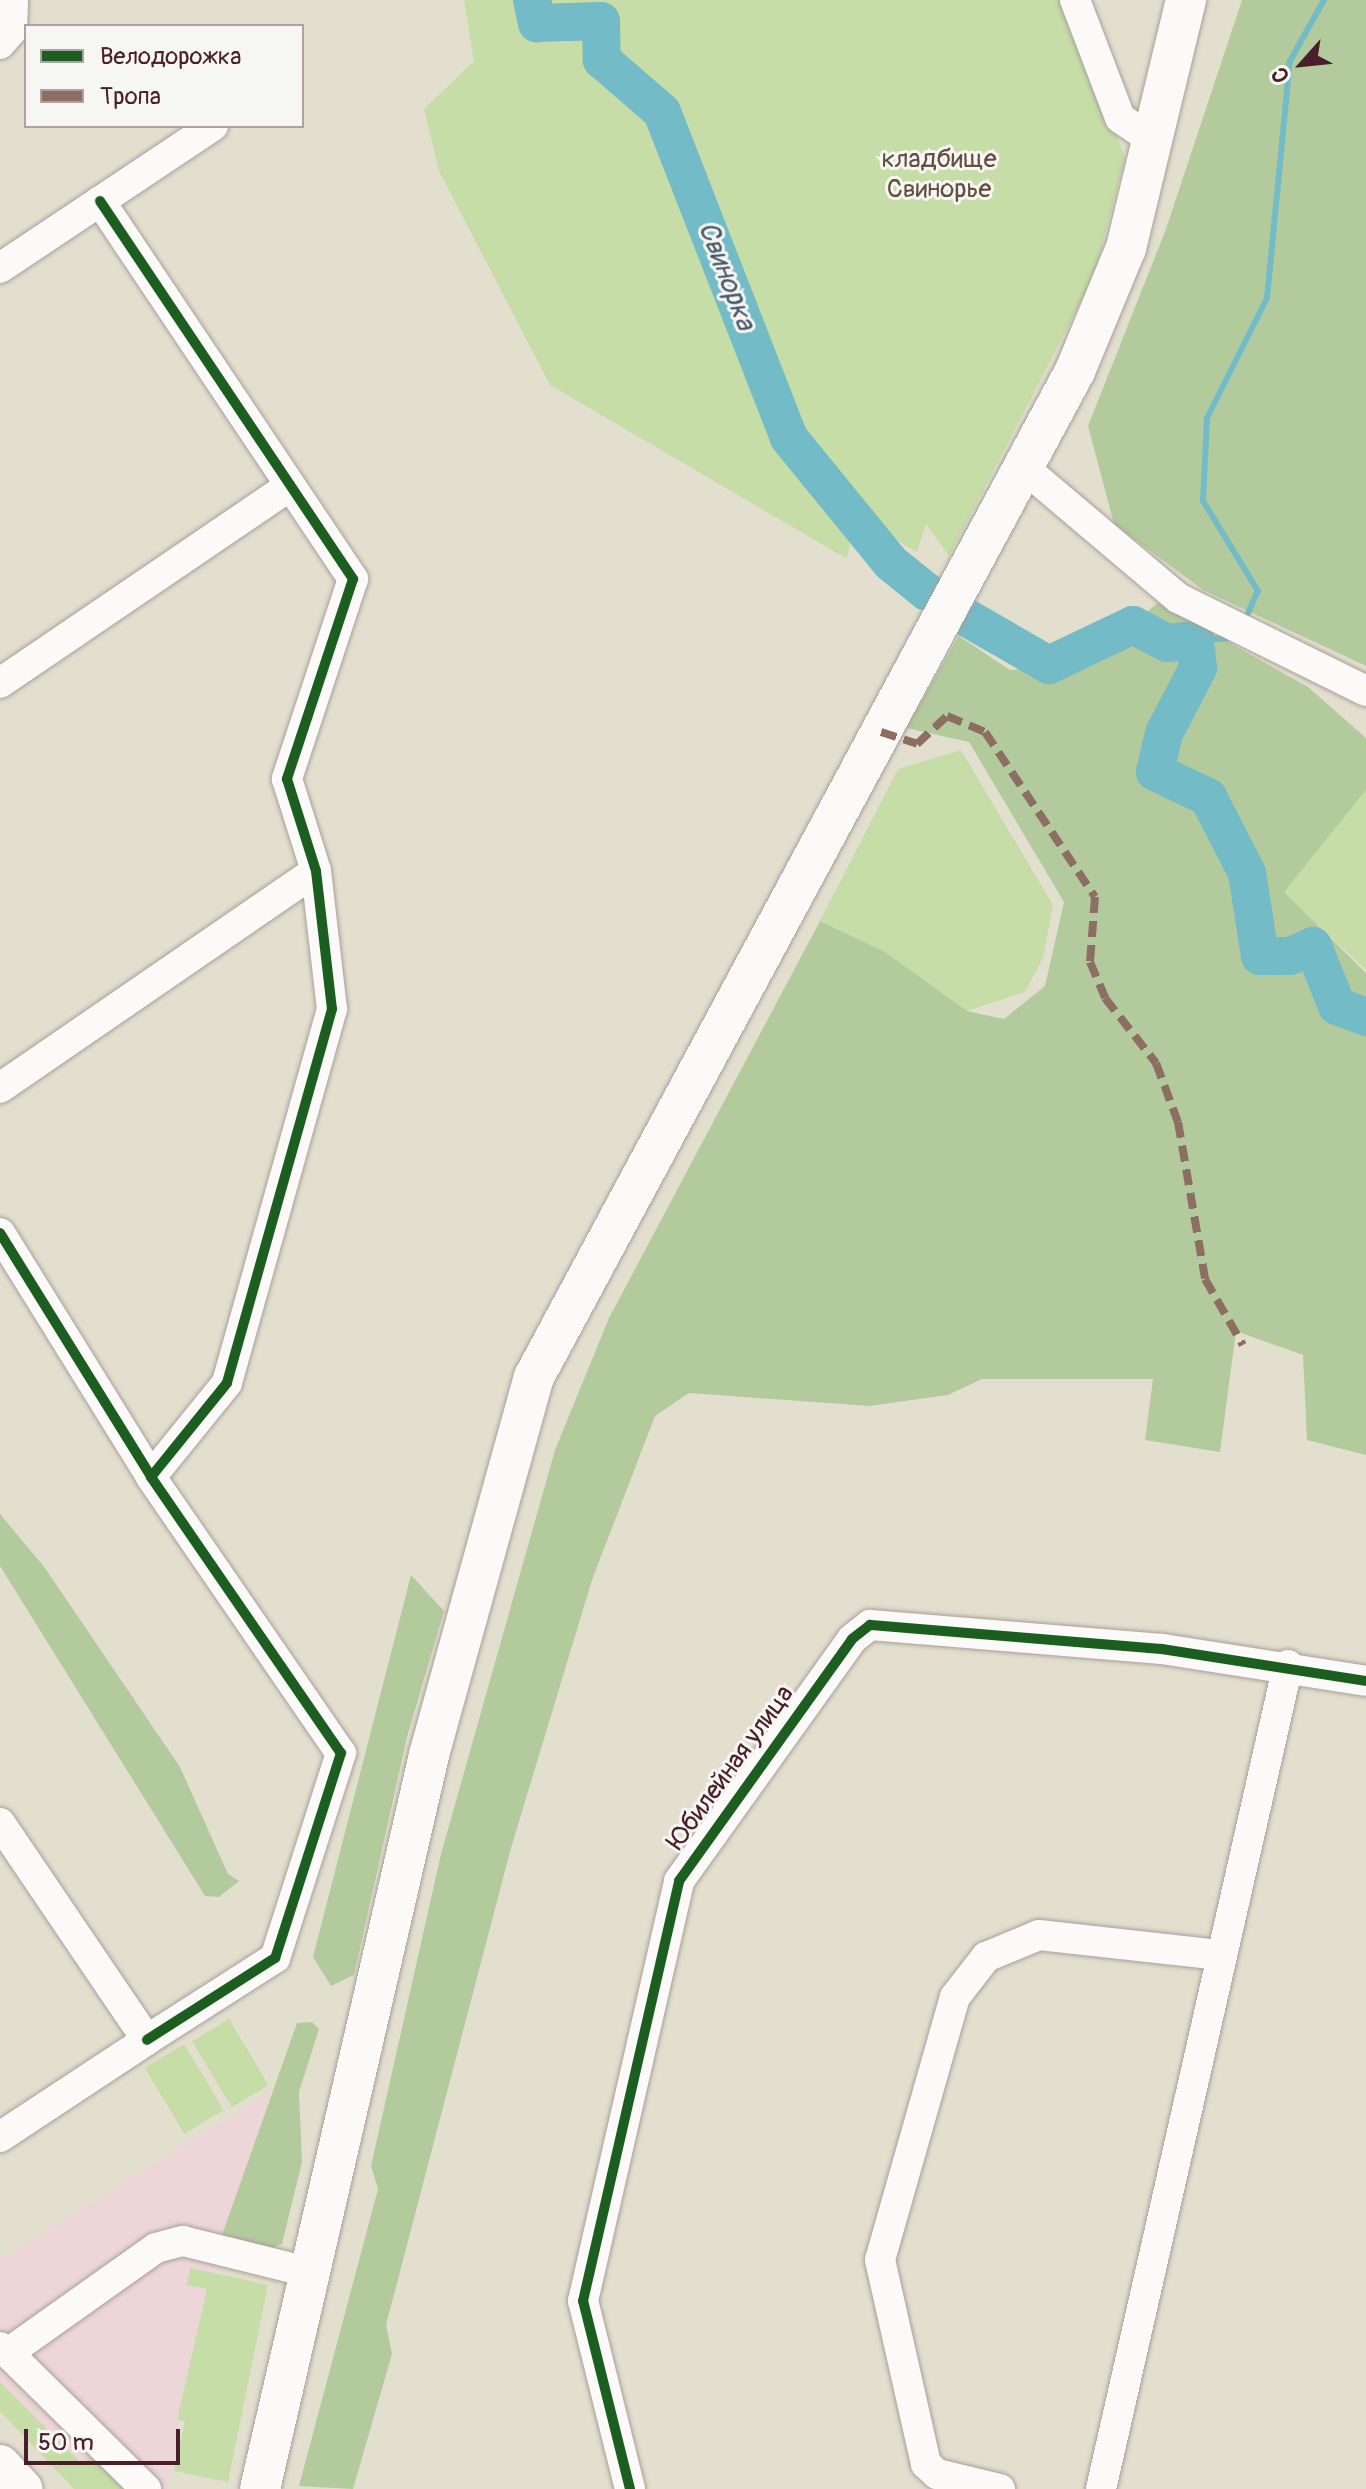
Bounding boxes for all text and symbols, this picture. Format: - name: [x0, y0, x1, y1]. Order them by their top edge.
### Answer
- legend: [24, 24, 304, 128]
- north arrow: [1262, 24, 1342, 104]
- text: Велодорожка: [100, 42, 241, 71]
- text: С: [1265, 62, 1296, 87]
- text: Тропа: [100, 82, 161, 111]
- park label: кладбище Свинорье: [881, 144, 997, 206]
- water label: Свинорка: [690, 217, 762, 335]
- street label: Юбилейная улица: [661, 1680, 801, 1856]
- scale bar: [28, 2413, 184, 2463]
- text: 50 m: [38, 2428, 94, 2457]

